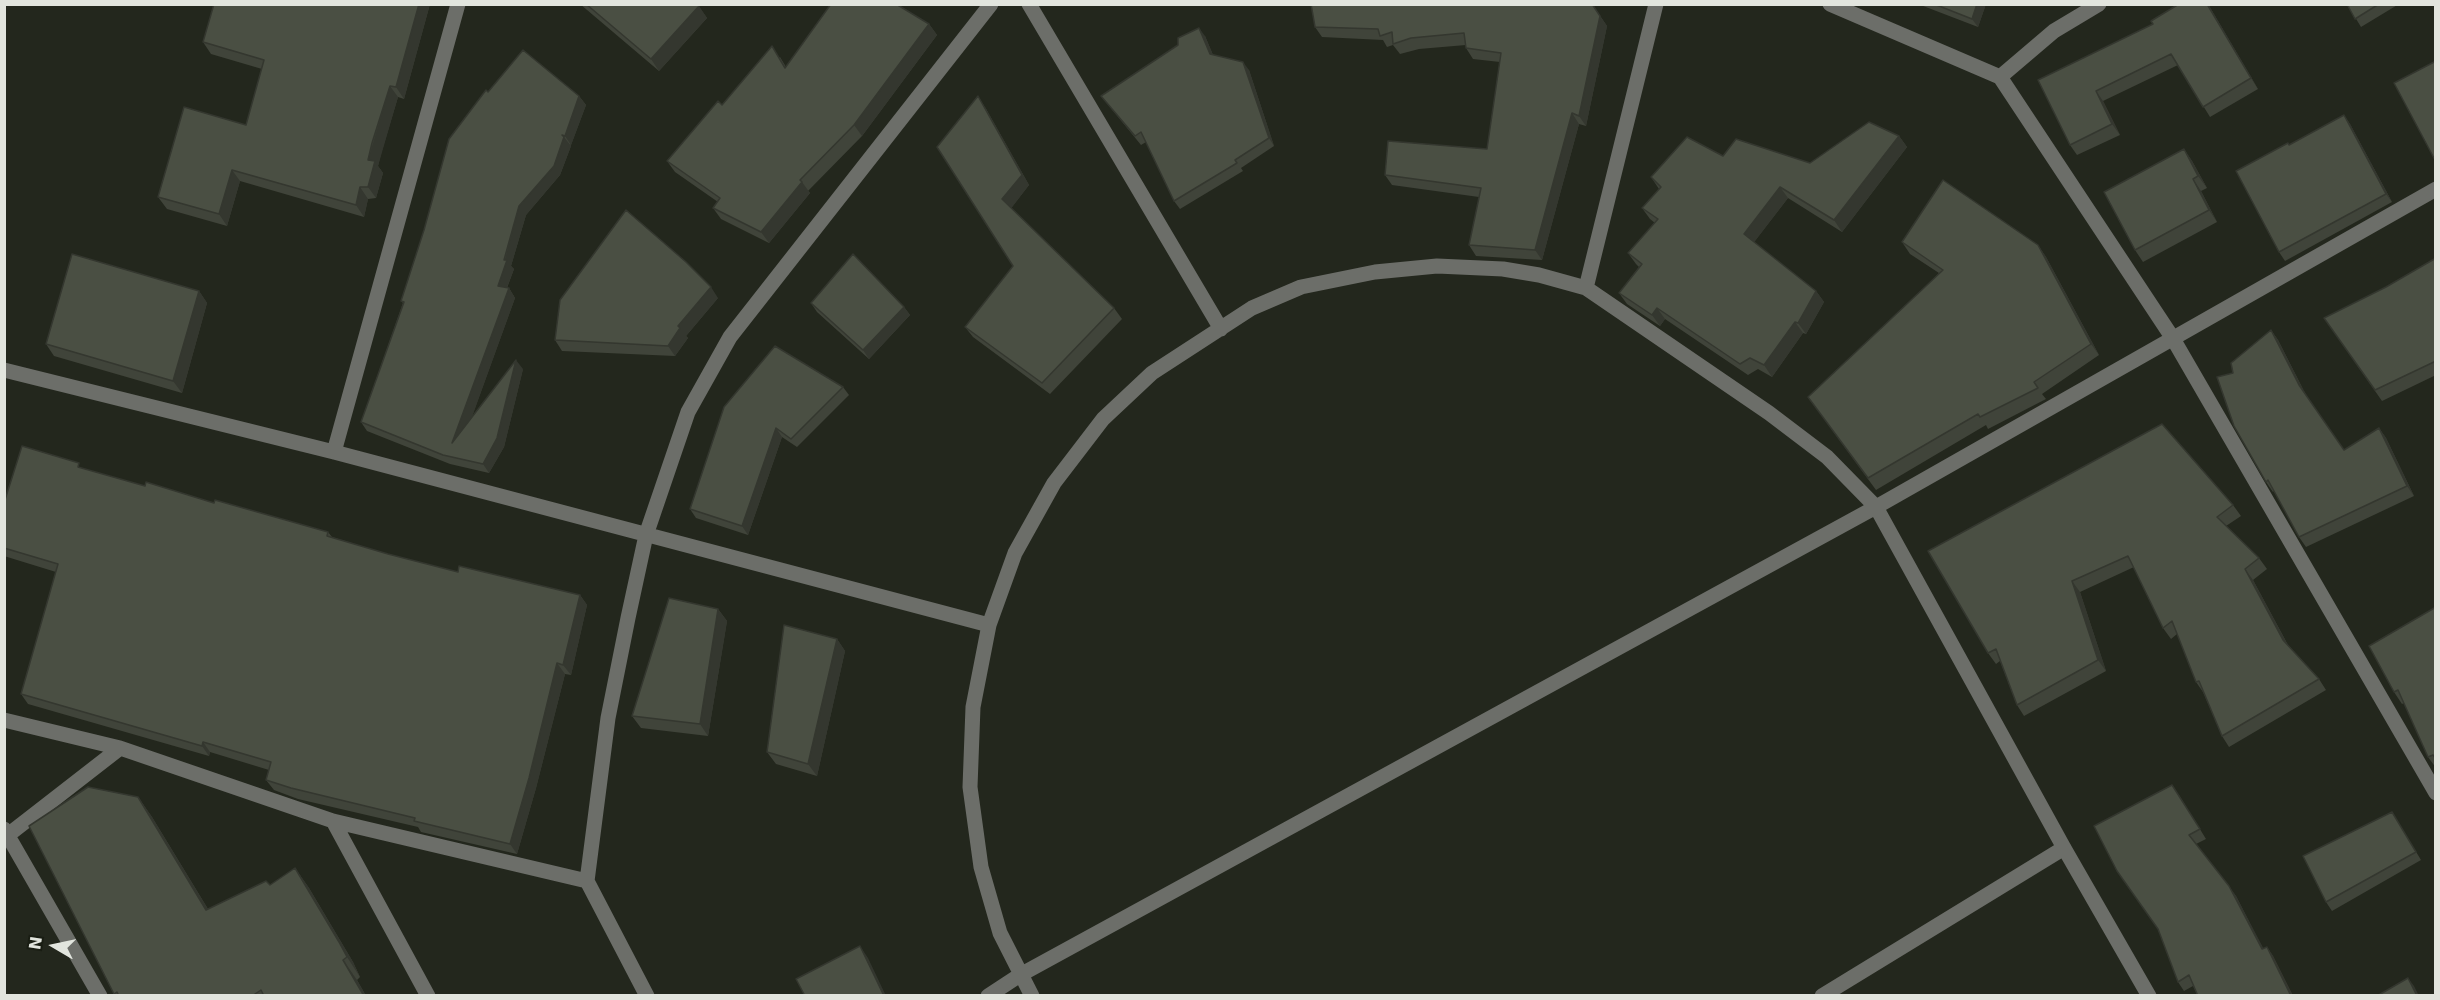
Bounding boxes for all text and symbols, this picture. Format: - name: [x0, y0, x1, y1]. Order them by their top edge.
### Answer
- north arrow: [24, 916, 84, 976]
- text: N: [25, 935, 46, 951]

